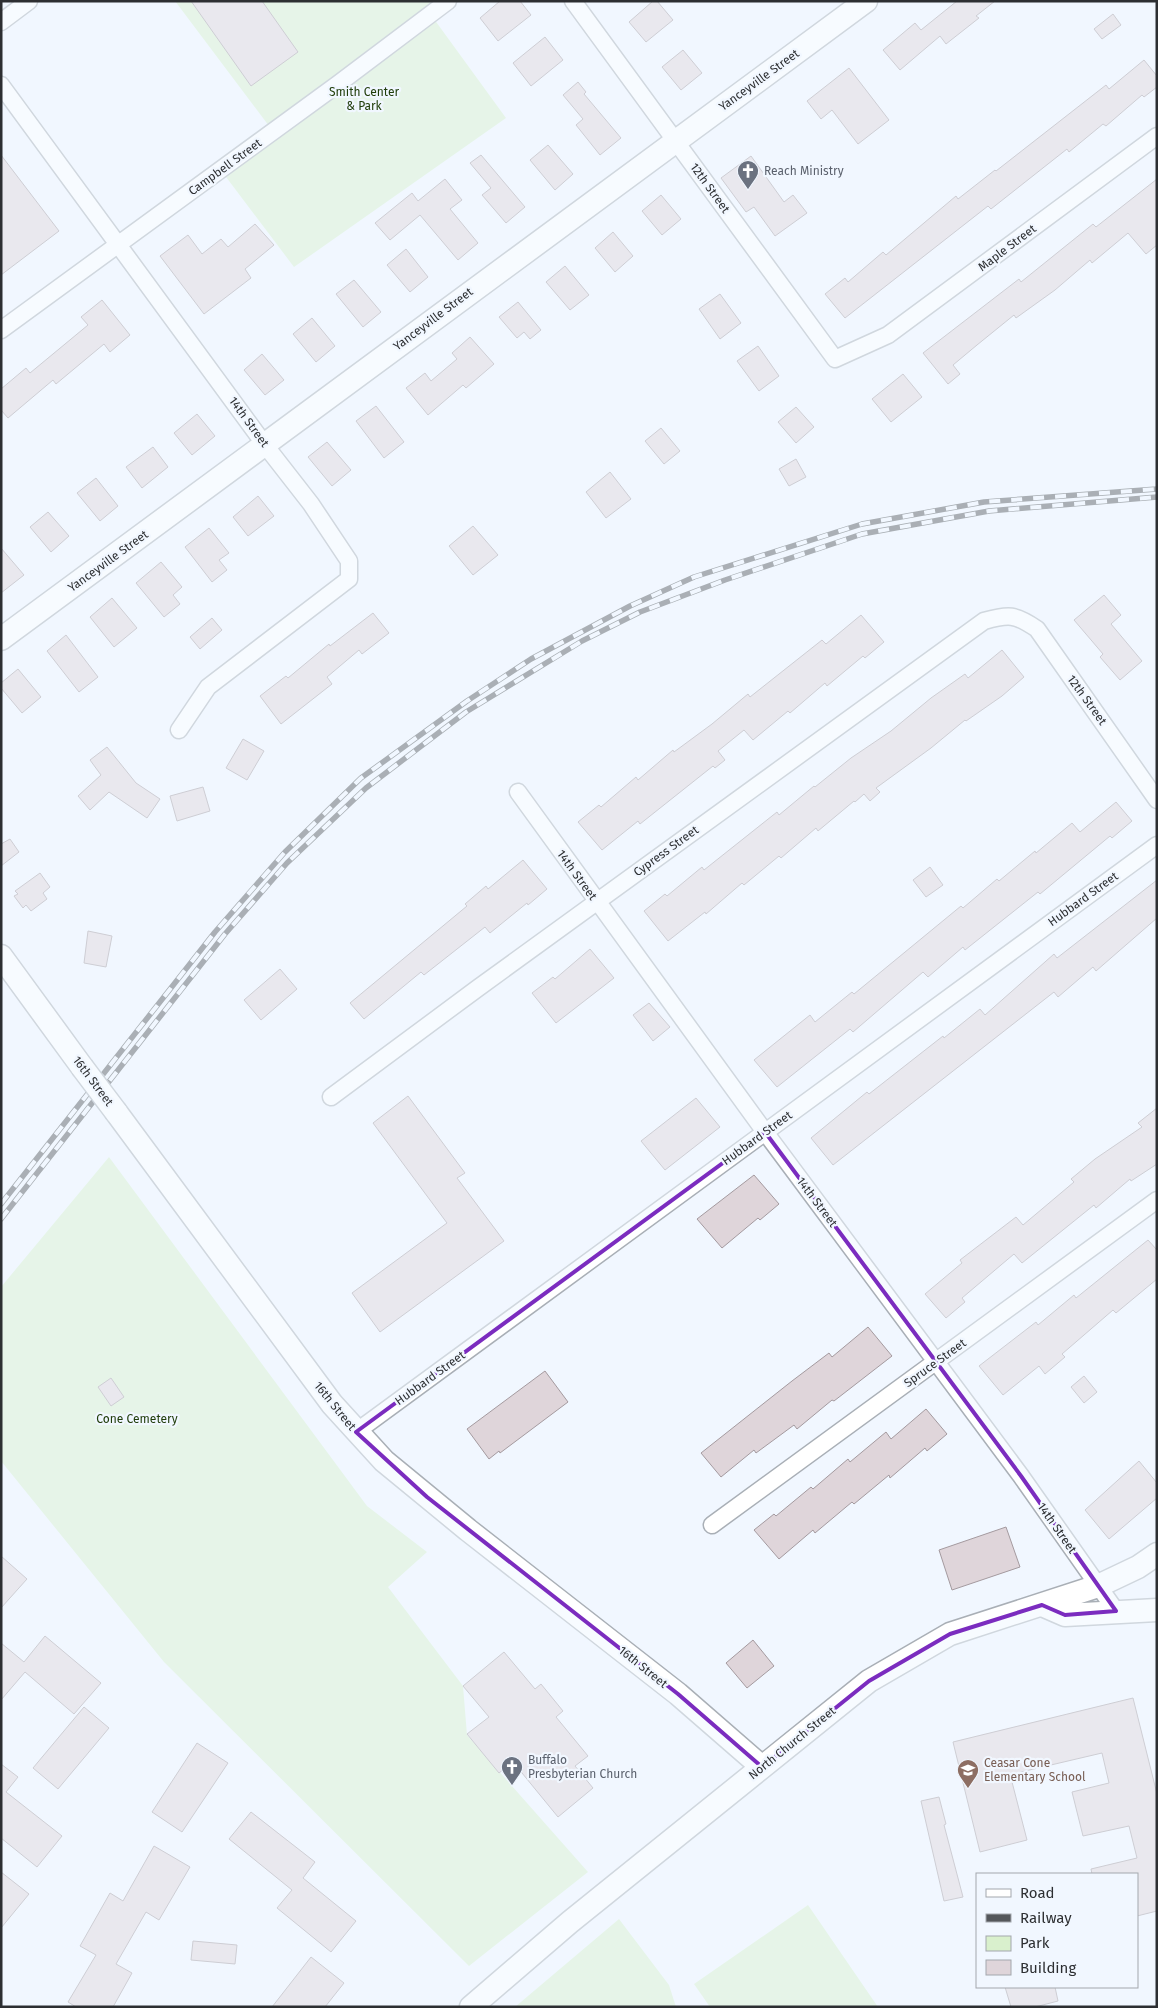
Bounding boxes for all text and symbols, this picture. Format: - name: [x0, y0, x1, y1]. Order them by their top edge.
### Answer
- street label: Yanceyville Street: [716, 46, 802, 114]
- park label: Smith Center & Park: [329, 85, 399, 113]
- street label: Campbell Street: [186, 135, 265, 198]
- church icon: Reach Ministry: [736, 159, 760, 190]
- street label: 12th Street: [687, 160, 733, 216]
- place label: Reach Ministry: [764, 164, 844, 178]
- street label: Maple Street: [975, 221, 1039, 274]
- street label: Yanceyville Street: [391, 284, 476, 353]
- street label: 14th Street: [226, 394, 272, 450]
- street label: Yanceyville Street: [65, 527, 151, 595]
- street label: 12th Street: [1064, 672, 1110, 728]
- street label: Cypress Street: [631, 822, 702, 879]
- street label: 14th Street: [554, 847, 600, 903]
- street label: Hubbard Street: [1045, 869, 1121, 929]
- street label: 16th Street: [70, 1053, 117, 1109]
- street label: Hubbard Street: [719, 1108, 795, 1168]
- street label: 14th Street: [794, 1174, 841, 1230]
- street label: Spruce Street: [901, 1335, 969, 1390]
- street label: Hubbard Street: [392, 1348, 468, 1408]
- street label: 16th Street: [311, 1379, 359, 1434]
- park label: Cone Cemetery: [96, 1412, 178, 1426]
- street label: 14th Street: [1034, 1500, 1080, 1557]
- street label: 16th Street: [616, 1643, 671, 1691]
- street label: North Church Street: [746, 1703, 839, 1782]
- place label: Buffalo Presbyterian Church: [528, 1753, 637, 1781]
- church icon: Buffalo Presbyterian Church: [500, 1755, 524, 1786]
- place label: Ceasar Cone Elementary School: [984, 1756, 1086, 1784]
- school or university icon: Ceasar Cone Elementary School: [956, 1758, 980, 1789]
- legend: [976, 1873, 1138, 1988]
- text: Road: [1020, 1884, 1055, 1902]
- text: Railway: [1020, 1909, 1072, 1927]
- text: Park: [1020, 1934, 1050, 1952]
- text: Building: [1020, 1959, 1076, 1977]

